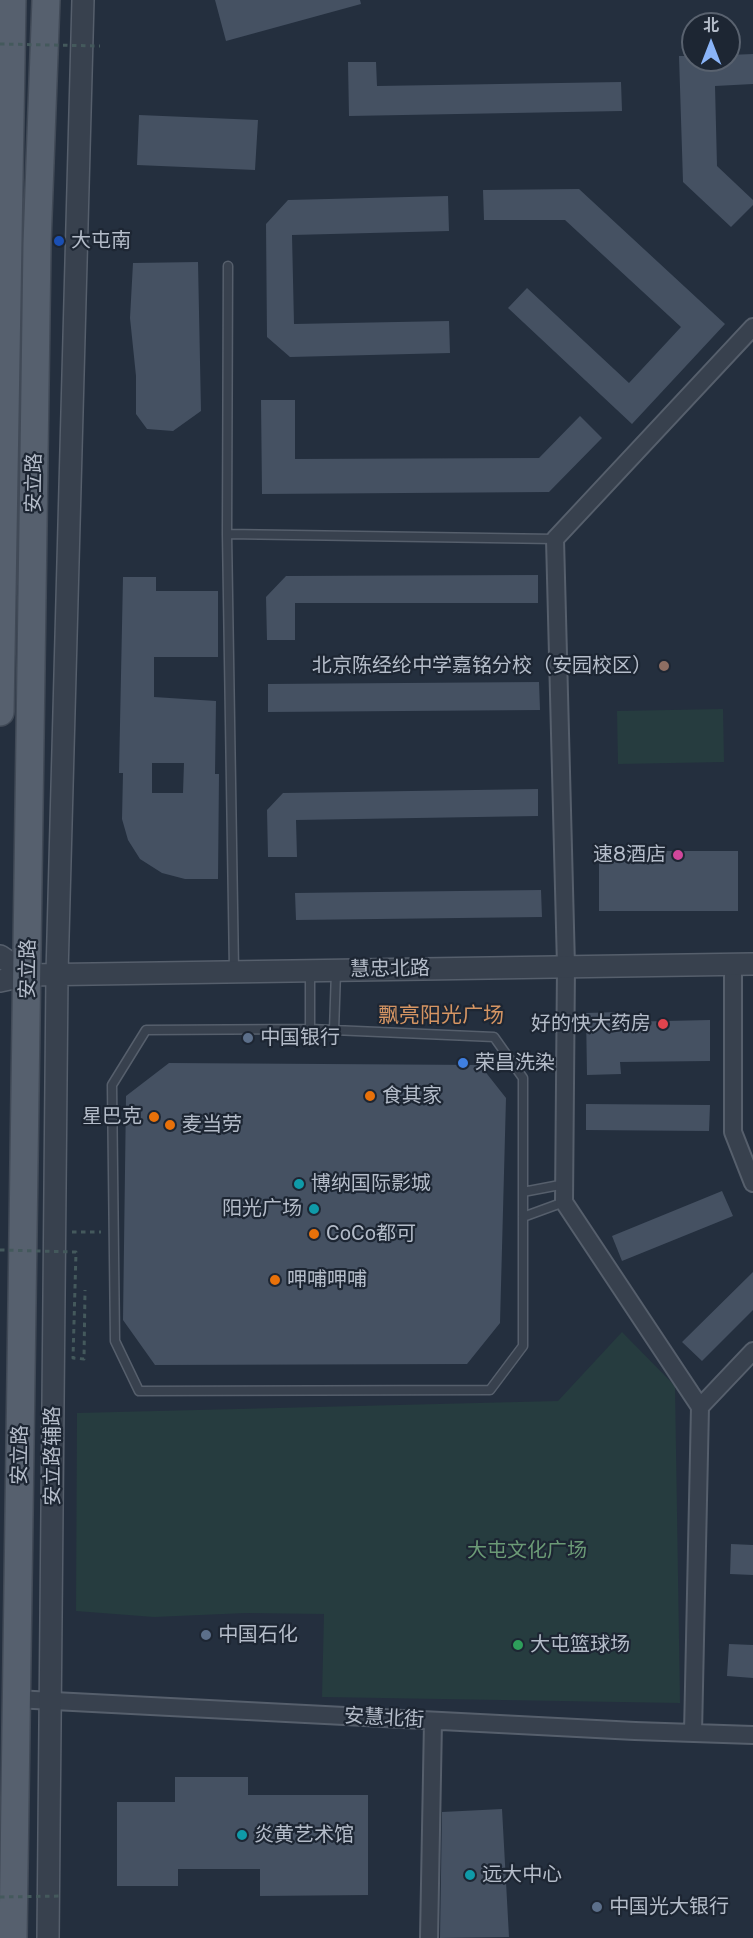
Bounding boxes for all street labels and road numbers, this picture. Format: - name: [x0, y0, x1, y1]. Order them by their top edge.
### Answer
- street label: 安立路: [21, 453, 47, 513]
- street label: 安立路: [15, 939, 41, 999]
- street label: 慧忠北路: [350, 956, 430, 982]
- street label: 安立路辅路: [41, 1406, 65, 1506]
- street label: 安立路: [7, 1425, 33, 1485]
- street label: 安慧北街: [343, 1704, 425, 1732]

